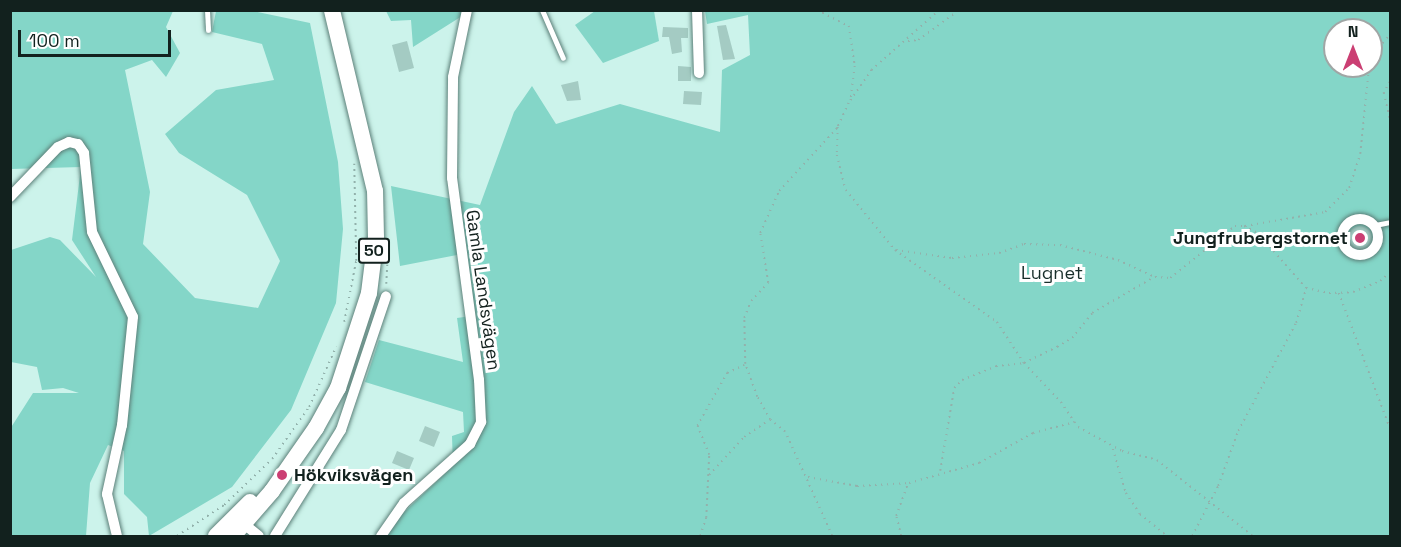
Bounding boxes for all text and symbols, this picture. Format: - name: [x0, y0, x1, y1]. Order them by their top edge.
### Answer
- scale bar: [21, 18, 174, 56]
- north arrow: [1323, 18, 1383, 78]
- text: N: [1348, 21, 1358, 42]
- text: 100 m: [29, 29, 80, 52]
- street label: Gamla Landsvägen: [461, 208, 505, 372]
- place label: Jungfrubergstornet: [1173, 227, 1348, 249]
- marker: Jungfrubergstornet: [1353, 231, 1367, 245]
- road number: 50: [358, 238, 391, 264]
- park label: Lugnet: [1021, 262, 1083, 284]
- place label: Hökviksvägen: [294, 464, 413, 486]
- marker: Hökviksvägen: [275, 468, 289, 482]

